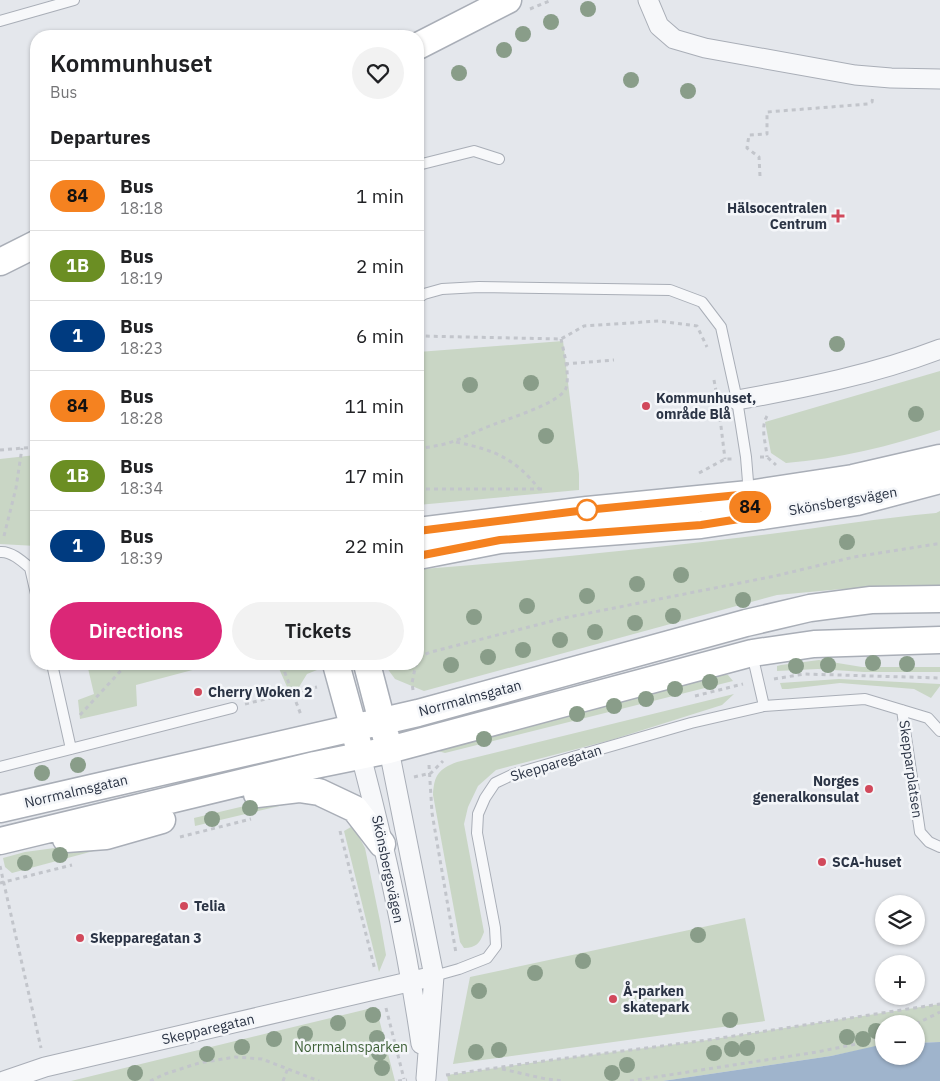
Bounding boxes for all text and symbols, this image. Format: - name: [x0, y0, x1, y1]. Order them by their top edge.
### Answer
- text: Kommunhuset: [50, 47, 213, 79]
- button: heart: [352, 47, 404, 99]
- text: Bus: [50, 82, 77, 102]
- text: Departures: [50, 125, 150, 149]
- text: Bus: [120, 174, 154, 198]
- text: 84: [67, 184, 88, 207]
- text: 1 min: [356, 184, 404, 208]
- text: 18:18: [120, 198, 163, 218]
- place label: Hälsocentralen Centrum: [727, 199, 827, 233]
- marker: Hälsocentralen Centrum: [831, 209, 845, 223]
- text: Bus: [120, 244, 154, 268]
- text: 1B: [66, 254, 89, 277]
- text: 2 min: [356, 254, 404, 278]
- text: 18:19: [120, 268, 163, 288]
- text: Bus: [120, 314, 154, 338]
- text: 1: [72, 324, 83, 347]
- text: 6 min: [356, 324, 404, 348]
- text: 18:23: [120, 338, 163, 358]
- text: Bus: [120, 384, 154, 408]
- place label: Kommunhuset, område Blå: [656, 389, 756, 423]
- text: 84: [67, 394, 88, 417]
- text: 11 min: [345, 394, 404, 418]
- marker: Kommunhuset, område Blå: [640, 400, 652, 412]
- text: 18:28: [120, 408, 163, 428]
- text: Bus: [120, 454, 154, 478]
- text: 1B: [66, 464, 89, 487]
- text: 17 min: [345, 464, 404, 488]
- text: 18:34: [120, 478, 163, 498]
- street label: Skönsbergsvägen: [787, 483, 899, 519]
- line badge: 84: [728, 491, 772, 523]
- text: 84: [739, 495, 761, 518]
- unlabelled marker: [576, 499, 598, 521]
- text: Bus: [120, 524, 154, 548]
- text: 1: [72, 534, 83, 557]
- text: 22 min: [345, 534, 404, 558]
- text: 18:39: [120, 548, 163, 568]
- button: Directions: [50, 602, 222, 660]
- button: Tickets: [232, 602, 404, 660]
- street label: Norrmalmsgatan: [417, 676, 523, 720]
- place label: Cherry Woken 2: [208, 683, 312, 701]
- marker: Cherry Woken 2: [192, 686, 204, 698]
- street label: Skepparplatsen: [895, 719, 927, 819]
- street label: Skepparegatan: [508, 741, 604, 785]
- street label: Norrmalmsgatan: [23, 770, 129, 812]
- place label: Norges generalkonsulat: [753, 772, 859, 806]
- marker: Norges generalkonsulat: [863, 783, 875, 795]
- street label: Skönsbergsvägen: [368, 813, 408, 925]
- place label: SCA-huset: [832, 853, 902, 871]
- marker: SCA-huset: [816, 856, 828, 868]
- map controls: [875, 895, 925, 1065]
- button: layers: [875, 895, 925, 945]
- place label: Telia: [194, 897, 225, 915]
- marker: Telia: [178, 900, 190, 912]
- place label: Skepparegatan 3: [90, 929, 202, 947]
- marker: Skepparegatan 3: [74, 932, 86, 944]
- button: +: [875, 955, 925, 1005]
- place label: Å-parken skatepark: [623, 981, 690, 1016]
- marker: Å-parken skatepark: [607, 993, 619, 1005]
- street label: Skepparegatan: [160, 1010, 256, 1048]
- button: −: [875, 1015, 925, 1065]
- park label: Norrmalmsparken: [294, 1038, 408, 1056]

